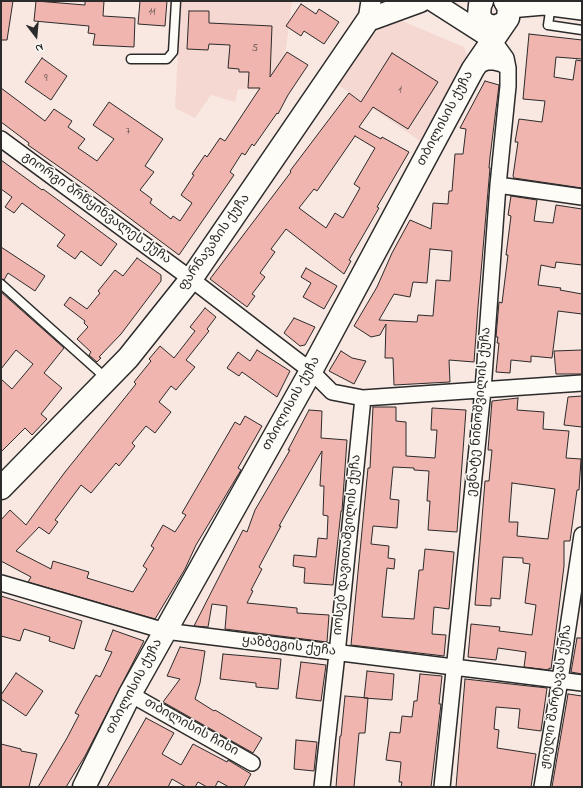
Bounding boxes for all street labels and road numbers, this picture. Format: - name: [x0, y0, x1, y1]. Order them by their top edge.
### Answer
- street label: თბილისის ქუჩა: [414, 69, 478, 169]
- street label: გიორგი ბრწყინვალეს ქუჩა: [18, 150, 174, 268]
- street label: ფარნავაზის ქუჩა: [176, 192, 254, 294]
- street label: ეგნატე ნინოშვილის ქუჩა: [465, 327, 495, 497]
- street label: თბილისის ქუჩა: [260, 354, 324, 454]
- street label: იოსებ დავითაშვილის ქუჩა: [331, 454, 365, 636]
- street label: ჟიული შარტავას ქუჩა: [538, 624, 576, 770]
- street label: ყაზბეგის ქუჩა: [241, 634, 337, 660]
- street label: თბილისის ქუჩა: [103, 637, 167, 737]
- street label: თბილისის ჩიხი: [141, 696, 241, 760]

